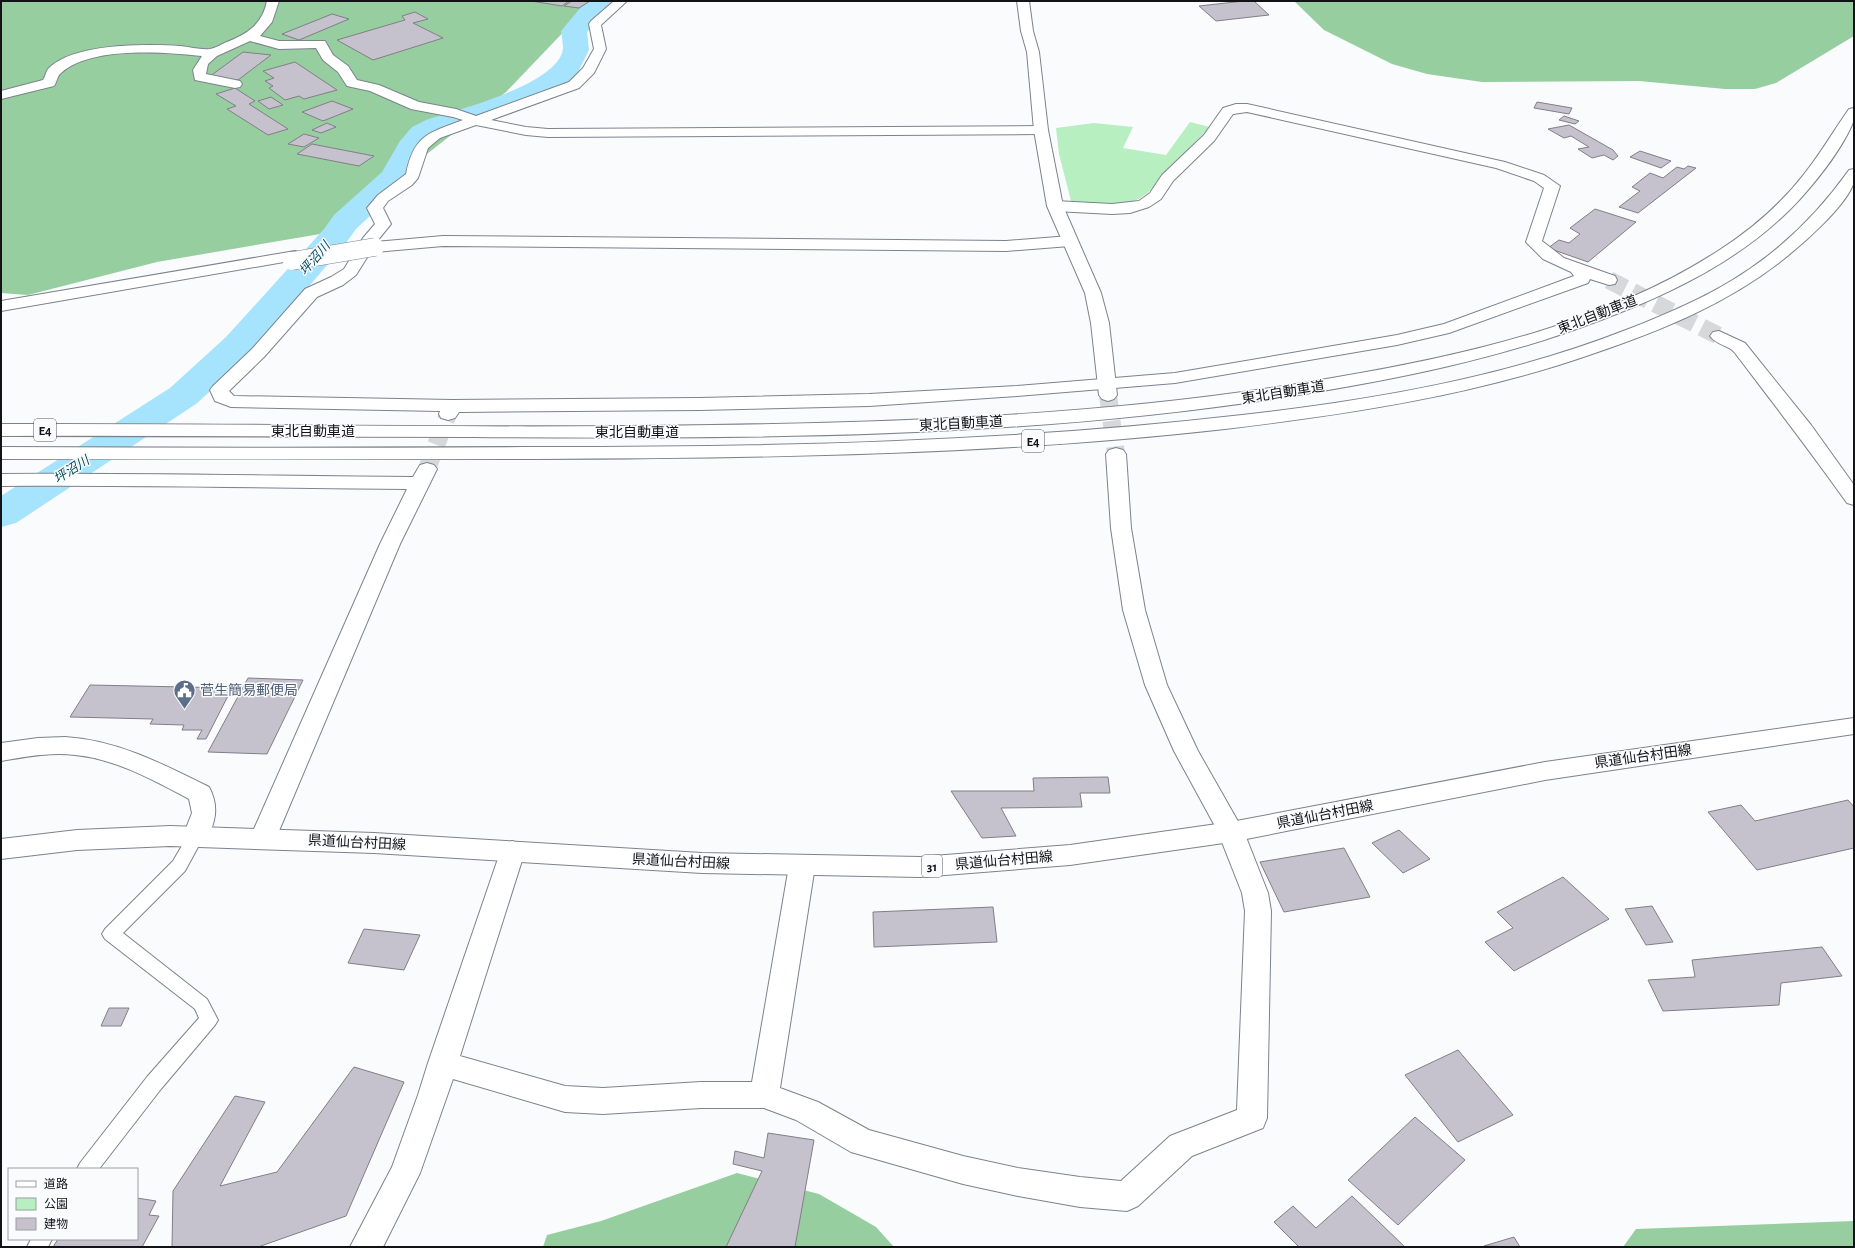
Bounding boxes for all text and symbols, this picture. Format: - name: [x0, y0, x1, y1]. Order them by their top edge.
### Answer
- water label: 坪沼川: [297, 238, 334, 278]
- street label: 東北自動車道: [1555, 291, 1639, 337]
- street label: 東北自動車道: [1240, 378, 1326, 406]
- street label: 東北自動車道: [919, 413, 1003, 433]
- road number: E4: [34, 419, 56, 441]
- street label: 東北自動車道: [271, 423, 355, 439]
- street label: 東北自動車道: [595, 424, 679, 440]
- road number: E4: [1022, 430, 1044, 452]
- water label: 坪沼川: [51, 452, 93, 486]
- public building icon: 菅生簡易郵便局: [171, 677, 197, 710]
- place label: 菅生簡易郵便局: [200, 683, 298, 698]
- street label: 県道仙台村田線: [1593, 741, 1693, 771]
- street label: 県道仙台村田線: [1275, 797, 1375, 831]
- street label: 県道仙台村田線: [308, 831, 406, 853]
- street label: 県道仙台村田線: [954, 848, 1054, 872]
- street label: 県道仙台村田線: [632, 850, 730, 872]
- road number: 31: [922, 855, 942, 877]
- legend: [8, 1168, 138, 1240]
- text: 道路: [44, 1177, 68, 1190]
- text: 公園: [44, 1198, 68, 1210]
- text: 建物: [44, 1217, 68, 1230]

